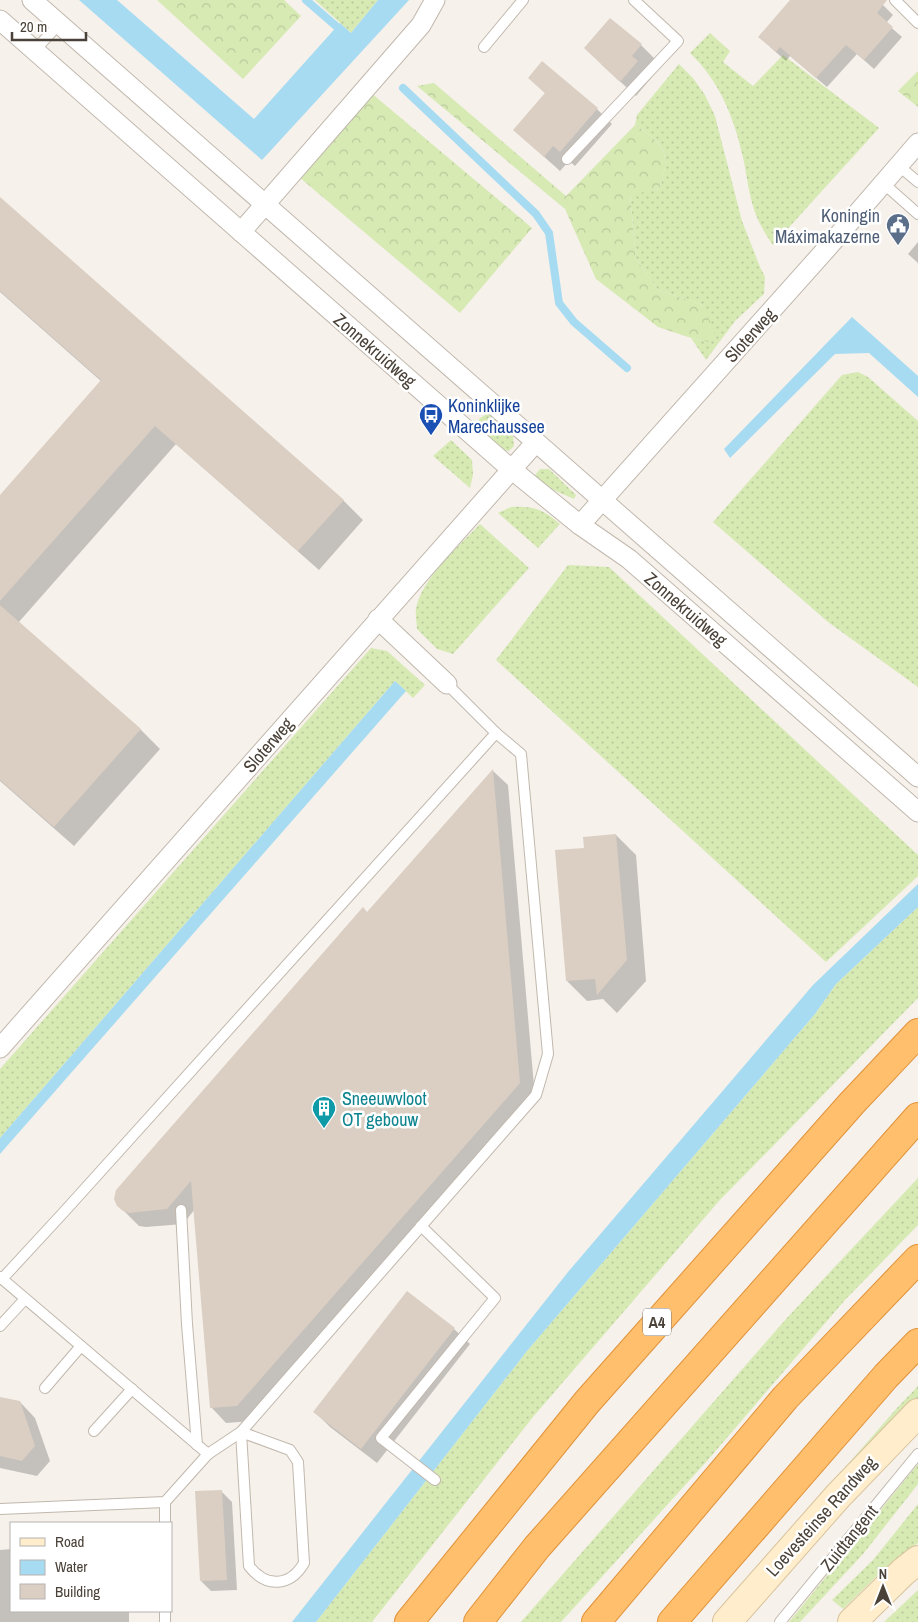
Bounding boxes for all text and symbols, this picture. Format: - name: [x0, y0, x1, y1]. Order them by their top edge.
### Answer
- scale bar: [12, 10, 86, 42]
- text: 20 m: [20, 16, 47, 37]
- place label: Koningin Máximakazerne: [775, 203, 880, 249]
- public building icon: Koningin Máximakazerne: [885, 212, 911, 246]
- street label: Sloterweg: [719, 302, 782, 368]
- street label: Zonnekruidweg: [328, 307, 422, 393]
- place label: Koninklijke Marechaussee: [448, 393, 545, 439]
- bus stop icon: Koninklijke Marechaussee: [418, 402, 444, 436]
- street label: Zonnekruidweg: [639, 566, 733, 652]
- street label: Sloterweg: [237, 711, 299, 778]
- place label: Sneeuwvloot OT gebouw: [342, 1086, 427, 1132]
- building icon: Sneeuwvloot OT gebouw: [311, 1095, 337, 1129]
- road number: A4: [643, 1308, 671, 1335]
- street label: Loevesteinse Randweg: [760, 1450, 882, 1582]
- street label: Zuidtangent: [814, 1500, 884, 1576]
- legend: [10, 1522, 172, 1612]
- text: Road: [55, 1531, 84, 1552]
- text: Water: [55, 1556, 87, 1577]
- north arrow: [858, 1562, 908, 1612]
- text: N: [879, 1565, 887, 1583]
- text: Building: [55, 1581, 100, 1602]

